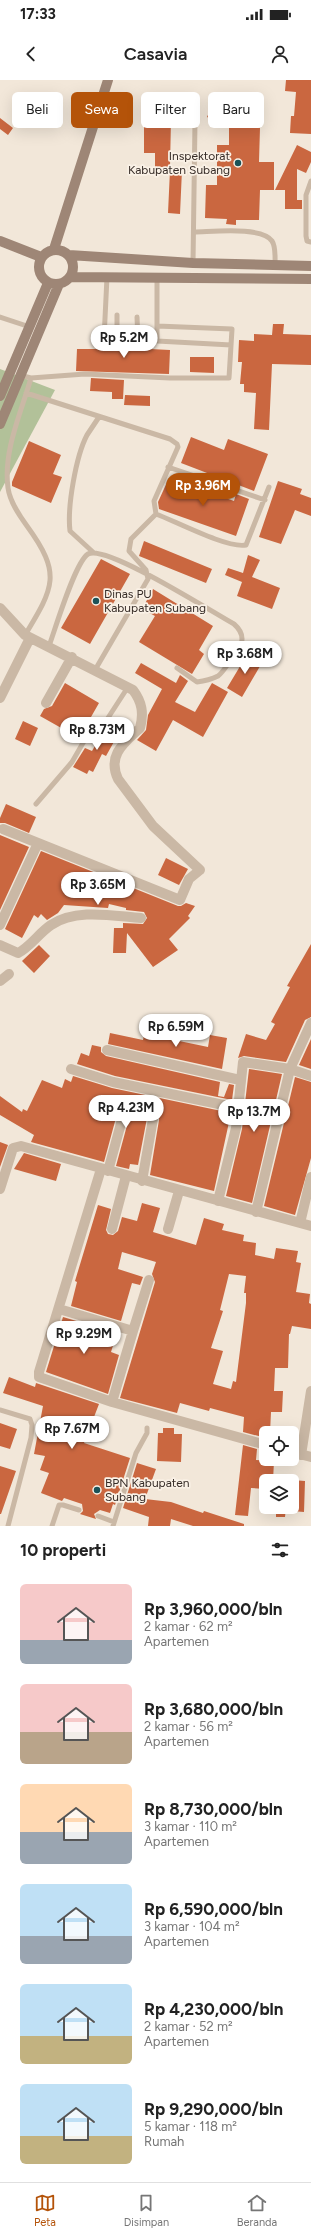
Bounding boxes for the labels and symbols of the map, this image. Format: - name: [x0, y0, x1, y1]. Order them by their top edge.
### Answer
- place label: Inspektorat Kabupaten Subang: [128, 149, 230, 177]
- marker: Inspektorat Kabupaten Subang: [233, 158, 243, 168]
- pin: Rp 5.2M: [87, 325, 161, 359]
- pin: Rp 3.96M: [162, 473, 244, 507]
- place label: Dinas PU Kabupaten Subang: [104, 587, 206, 615]
- marker: Dinas PU Kabupaten Subang: [91, 596, 101, 606]
- pin: Rp 3.68M: [204, 641, 286, 675]
- pin: Rp 8.73M: [56, 717, 138, 751]
- pin: Rp 3.65M: [57, 872, 139, 906]
- pin: Rp 6.59M: [135, 1014, 217, 1048]
- pin: Rp 4.23M: [85, 1095, 167, 1129]
- pin: Rp 13.7M: [213, 1099, 295, 1133]
- pin: Rp 9.29M: [43, 1321, 125, 1355]
- pin: Rp 7.67M: [31, 1416, 113, 1450]
- place label: BPN Kabupaten Subang: [105, 1476, 190, 1504]
- marker: BPN Kabupaten Subang: [92, 1485, 102, 1495]

